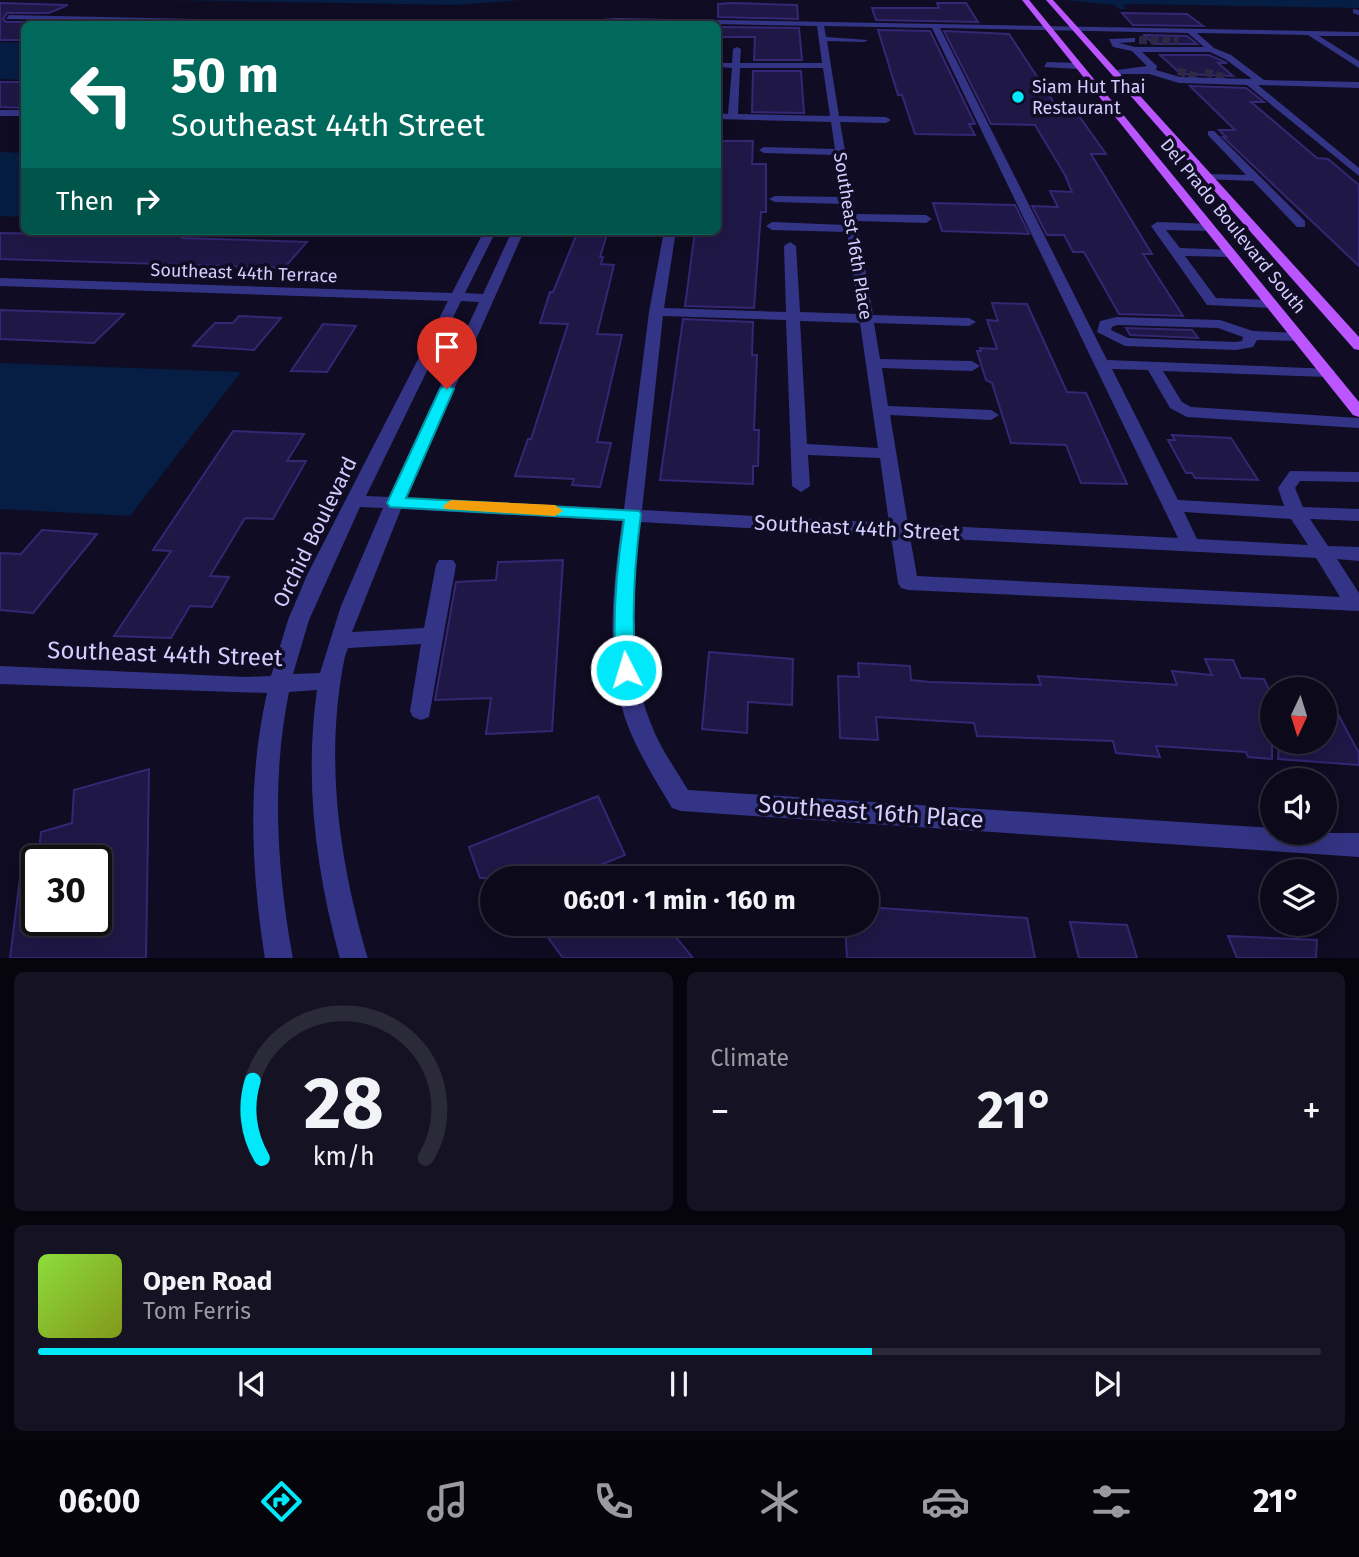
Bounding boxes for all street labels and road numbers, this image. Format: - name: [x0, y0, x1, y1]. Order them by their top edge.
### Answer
- street label: Del Prado Boulevard South: [1156, 134, 1310, 318]
- street label: Southeast 16th Place: [829, 151, 877, 321]
- street label: Southeast 44th Terrace: [150, 259, 338, 287]
- street label: Orchid Boulevard: [267, 452, 363, 612]
- street label: Southeast 44th Street: [753, 510, 961, 546]
- street label: Southeast 44th Street: [47, 636, 283, 672]
- street label: Southeast 16th Place: [757, 790, 985, 834]

